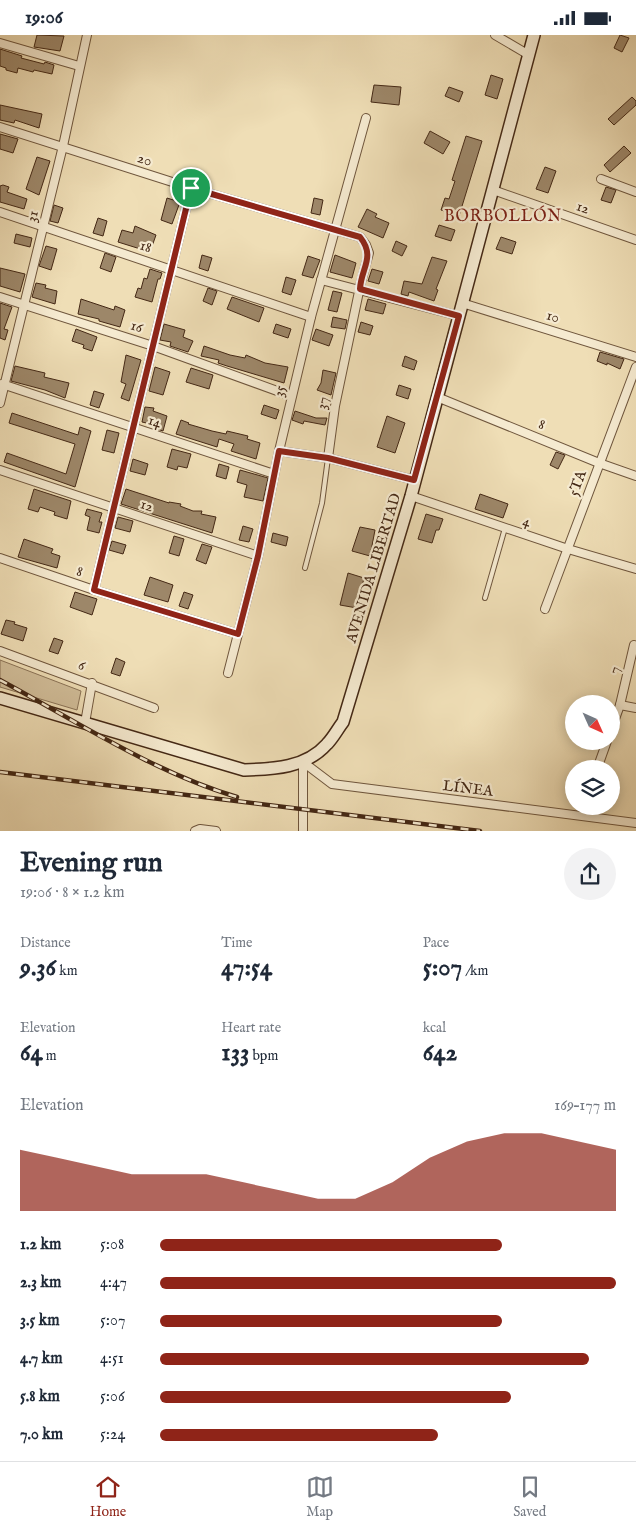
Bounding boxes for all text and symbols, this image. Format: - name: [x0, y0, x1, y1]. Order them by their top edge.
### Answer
- text: 19:06: [25, 6, 63, 30]
- street label: 20: [135, 148, 155, 171]
- pin: [170, 167, 212, 209]
- icon: arrive: [177, 174, 205, 202]
- street label: 12: [574, 196, 592, 219]
- district label: BORBOLLÓN: [444, 205, 562, 227]
- street label: 31: [22, 208, 43, 224]
- street label: 18: [137, 236, 154, 257]
- street label: 10: [544, 306, 562, 327]
- street label: 16: [128, 316, 146, 338]
- street label: 35: [269, 383, 290, 399]
- street label: 37: [312, 395, 333, 411]
- street label: 14: [146, 410, 165, 433]
- street label: 8: [536, 415, 548, 434]
- street label: 5TA: [564, 467, 591, 499]
- street label: AVENIDA LIBERTAD: [341, 491, 405, 646]
- street label: 12: [138, 494, 156, 516]
- street label: 4: [520, 511, 534, 532]
- street label: 8: [74, 562, 86, 581]
- street label: 6: [76, 655, 89, 676]
- street label: 7: [604, 665, 625, 676]
- north arrow: [565, 695, 620, 750]
- map controls: [565, 695, 620, 815]
- button: layers: [565, 760, 620, 815]
- street label: LÍNEA: [442, 776, 495, 801]
- text: Evening run: [20, 846, 163, 881]
- button: share: [564, 848, 616, 900]
- text: 19:06 · 8 × 1.2 km: [20, 883, 124, 903]
- text: Distance: [20, 934, 71, 952]
- text: Time: [221, 934, 252, 952]
- text: Pace: [423, 934, 449, 952]
- text: 9.36: [20, 952, 56, 984]
- text: 47:54: [221, 952, 272, 984]
- text: 5:07: [423, 952, 462, 984]
- text: km: [56, 962, 78, 980]
- text: /km: [462, 962, 488, 980]
- text: Elevation: [20, 1019, 76, 1037]
- text: Heart rate: [221, 1019, 281, 1037]
- text: kcal: [423, 1019, 446, 1037]
- text: 64: [20, 1037, 43, 1069]
- text: 133: [221, 1037, 249, 1069]
- text: 642: [423, 1037, 457, 1069]
- text: m: [43, 1047, 57, 1065]
- text: bpm: [249, 1047, 278, 1065]
- text: Elevation: [20, 1096, 83, 1116]
- text: 169–177 m: [554, 1096, 616, 1116]
- text: 1.2 km: [20, 1235, 61, 1255]
- text: 5:08: [100, 1235, 124, 1255]
- text: 2.3 km: [20, 1273, 61, 1293]
- text: 4:47: [100, 1273, 127, 1293]
- text: 3.5 km: [20, 1311, 60, 1331]
- text: 5:07: [100, 1311, 125, 1331]
- text: 4.7 km: [20, 1349, 63, 1369]
- text: 4:51: [100, 1349, 124, 1369]
- text: 5.8 km: [20, 1387, 60, 1407]
- text: 5:06: [100, 1387, 125, 1407]
- text: 7.0 km: [20, 1425, 63, 1445]
- text: 5:24: [100, 1425, 125, 1445]
- tab: Home: [90, 1473, 126, 1521]
- tab: Map: [306, 1473, 334, 1521]
- tab: Saved: [513, 1473, 546, 1521]

